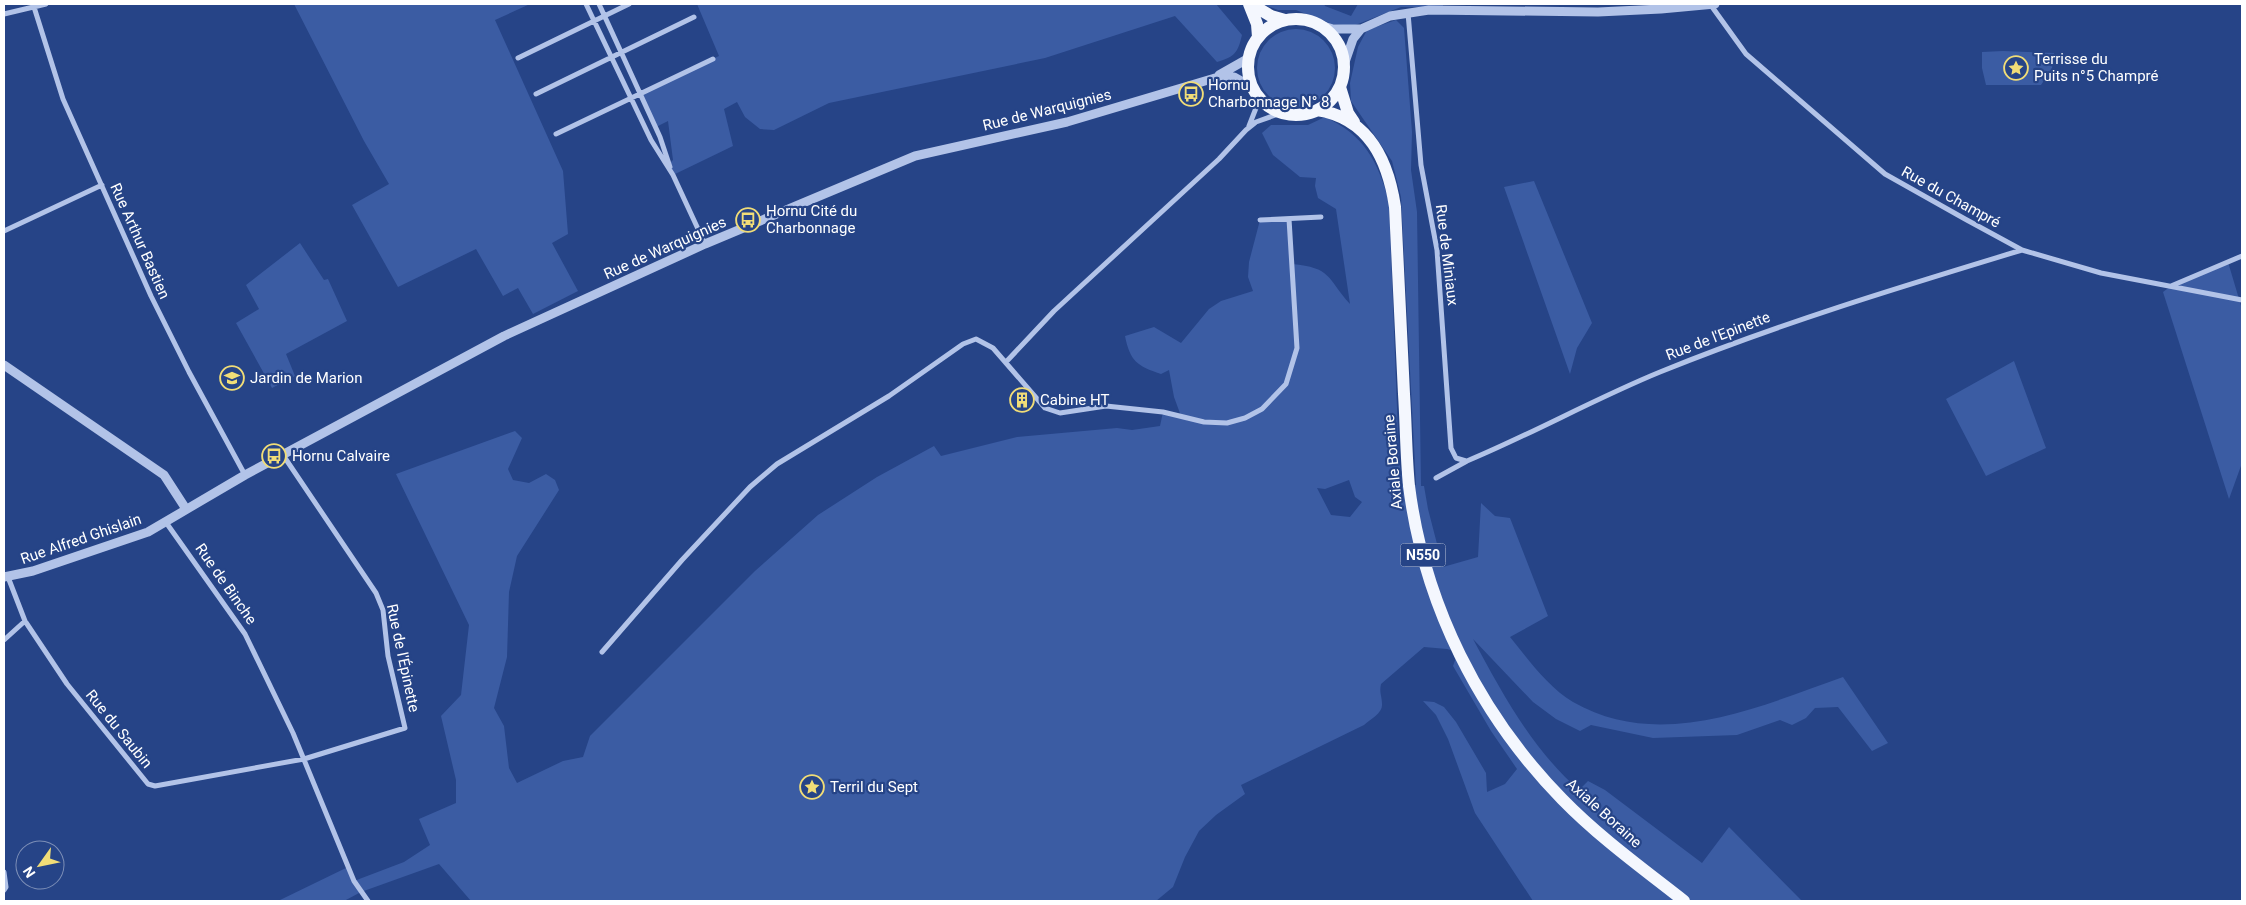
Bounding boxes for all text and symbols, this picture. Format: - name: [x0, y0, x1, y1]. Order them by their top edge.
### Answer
- place label: Terrisse du Puits n°5 Champré: [2034, 50, 2158, 85]
- place icon: Terrisse du Puits n°5 Champré: [2003, 55, 2029, 81]
- place label: Hornu Charbonnage N° 8: [1208, 76, 1330, 111]
- bus stop icon: Hornu Charbonnage N° 8: [1178, 81, 1204, 107]
- street label: Rue de Warquignies: [981, 85, 1113, 135]
- street label: Rue du Champré: [1898, 162, 2004, 232]
- street label: Rue Arthur Bastien: [106, 180, 174, 302]
- place label: Hornu Cité du Charbonnage: [766, 202, 857, 237]
- street label: Rue de Miniaux: [1432, 203, 1462, 307]
- bus stop icon: Hornu Cité du Charbonnage: [735, 207, 761, 233]
- street label: Rue de Warquignies: [601, 213, 729, 283]
- street label: Rue de l'Epinette: [1663, 308, 1773, 364]
- school or university icon: Jardin de Marion: [219, 365, 245, 391]
- place label: Jardin de Marion: [250, 369, 362, 387]
- building icon: Cabine HT: [1009, 387, 1035, 413]
- place label: Cabine HT: [1040, 391, 1109, 409]
- street label: Axiale Boraine: [1380, 414, 1406, 510]
- bus stop icon: Hornu Calvaire: [261, 443, 287, 469]
- place label: Hornu Calvaire: [292, 447, 390, 465]
- street label: Rue Alfred Ghislain: [18, 510, 144, 568]
- street label: Rue de Binche: [191, 540, 261, 628]
- road number: N550: [1400, 544, 1446, 566]
- street label: Rue de l'Épinette: [383, 602, 423, 714]
- street label: Rue du Saubin: [82, 686, 156, 772]
- place icon: Terril du Sept: [799, 774, 825, 800]
- street label: Axiale Boraine: [1563, 774, 1645, 852]
- place label: Terril du Sept: [830, 778, 918, 796]
- north arrow: [15, 840, 65, 890]
- text: N: [20, 864, 39, 881]

